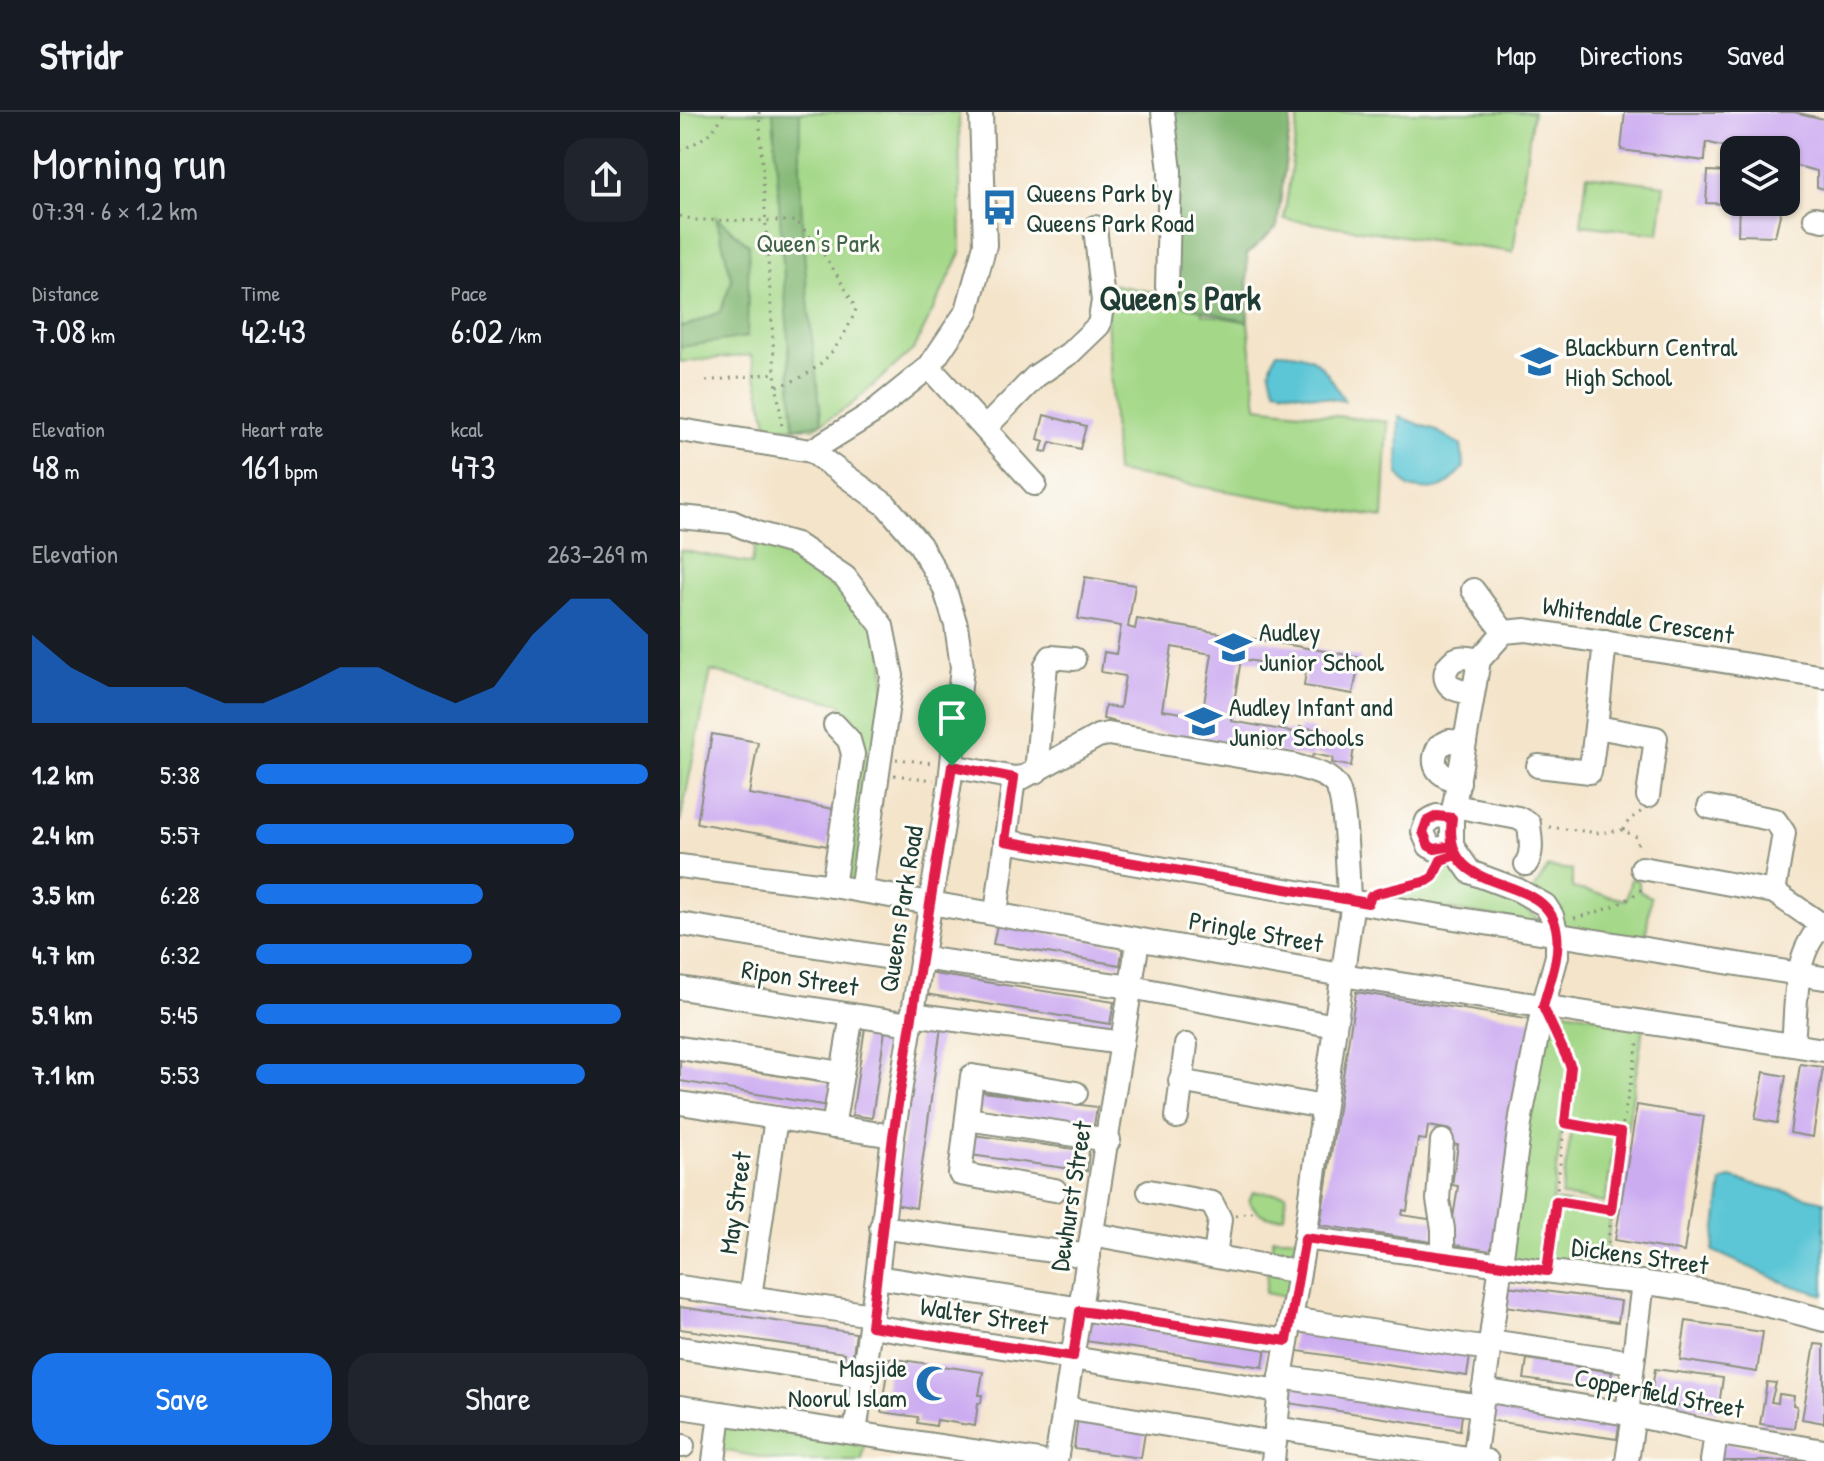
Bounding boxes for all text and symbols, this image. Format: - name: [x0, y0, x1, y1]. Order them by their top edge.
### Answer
- text: Stridr: [40, 29, 123, 81]
- text: Map: [1496, 36, 1536, 74]
- text: Directions: [1580, 36, 1683, 74]
- text: Saved: [1727, 36, 1784, 74]
- text: Morning run: [32, 133, 227, 193]
- map controls: [1720, 136, 1800, 216]
- button: layers: [1720, 136, 1800, 216]
- button: share: [564, 138, 648, 222]
- place label: Queens Park by Queens Park Road: [1026, 175, 1194, 240]
- bus stop icon: Queens Park by Queens Park Road: [981, 189, 1019, 227]
- text: 07:39 · 6 × 1.2 km: [32, 193, 198, 228]
- park label: Queen's Park: [756, 225, 880, 260]
- district label: Queen's Park: [1099, 275, 1261, 321]
- text: Distance: [32, 278, 99, 308]
- text: Time: [241, 278, 280, 308]
- text: Pace: [451, 278, 487, 308]
- text: 7.08: [32, 308, 86, 354]
- text: 42:43: [241, 308, 306, 354]
- text: 6:02: [451, 308, 503, 354]
- text: km: [86, 320, 115, 350]
- text: /km: [503, 320, 542, 350]
- place label: Blackburn Central High School: [1565, 329, 1738, 394]
- school or university icon: Blackburn Central High School: [1520, 343, 1558, 381]
- text: Elevation: [32, 414, 105, 444]
- text: Heart rate: [241, 414, 324, 444]
- text: kcal: [451, 414, 483, 444]
- text: 48: [32, 444, 59, 490]
- text: 161: [241, 444, 280, 490]
- text: 473: [451, 444, 495, 490]
- text: m: [59, 456, 80, 486]
- text: bpm: [280, 456, 318, 486]
- text: Elevation: [32, 536, 118, 571]
- text: 263–269 m: [547, 536, 648, 571]
- street label: Whitendale Crescent: [1540, 587, 1737, 652]
- place label: Audley Junior School: [1259, 614, 1384, 679]
- school or university icon: Audley Junior School: [1214, 628, 1252, 666]
- pin: [918, 684, 986, 766]
- place label: Audley Infant and Junior Schools: [1229, 689, 1393, 754]
- icon: arrive: [930, 696, 974, 740]
- school or university icon: Audley Infant and Junior Schools: [1184, 703, 1222, 741]
- text: 1.2 km: [32, 757, 94, 792]
- text: 5:38: [160, 757, 200, 792]
- text: 2.4 km: [32, 817, 94, 852]
- text: 5:57: [160, 817, 201, 852]
- street label: Queens Park Road: [870, 823, 931, 995]
- text: 3.5 km: [32, 877, 95, 912]
- text: 6:28: [160, 877, 200, 912]
- street label: Pringle Street: [1186, 903, 1327, 961]
- text: 4.7 km: [32, 937, 95, 972]
- text: 6:32: [160, 937, 200, 972]
- street label: Ripon Street: [739, 951, 862, 1004]
- text: 5.9 km: [32, 997, 93, 1032]
- text: 5:45: [160, 997, 198, 1032]
- text: 7.1 km: [32, 1057, 94, 1092]
- text: 5:53: [160, 1057, 200, 1092]
- street label: Dewhurst Street: [1041, 1117, 1100, 1273]
- street label: May Street: [710, 1148, 759, 1256]
- street label: Dickens Street: [1569, 1229, 1712, 1283]
- street label: Walter Street: [918, 1288, 1052, 1343]
- place label: Masjide Noorul Islam: [788, 1350, 907, 1415]
- button: Save: [32, 1353, 332, 1445]
- button: Share: [348, 1353, 648, 1445]
- street label: Copperfield Street: [1572, 1359, 1748, 1426]
- mosque icon: Masjide Noorul Islam: [914, 1364, 952, 1402]

